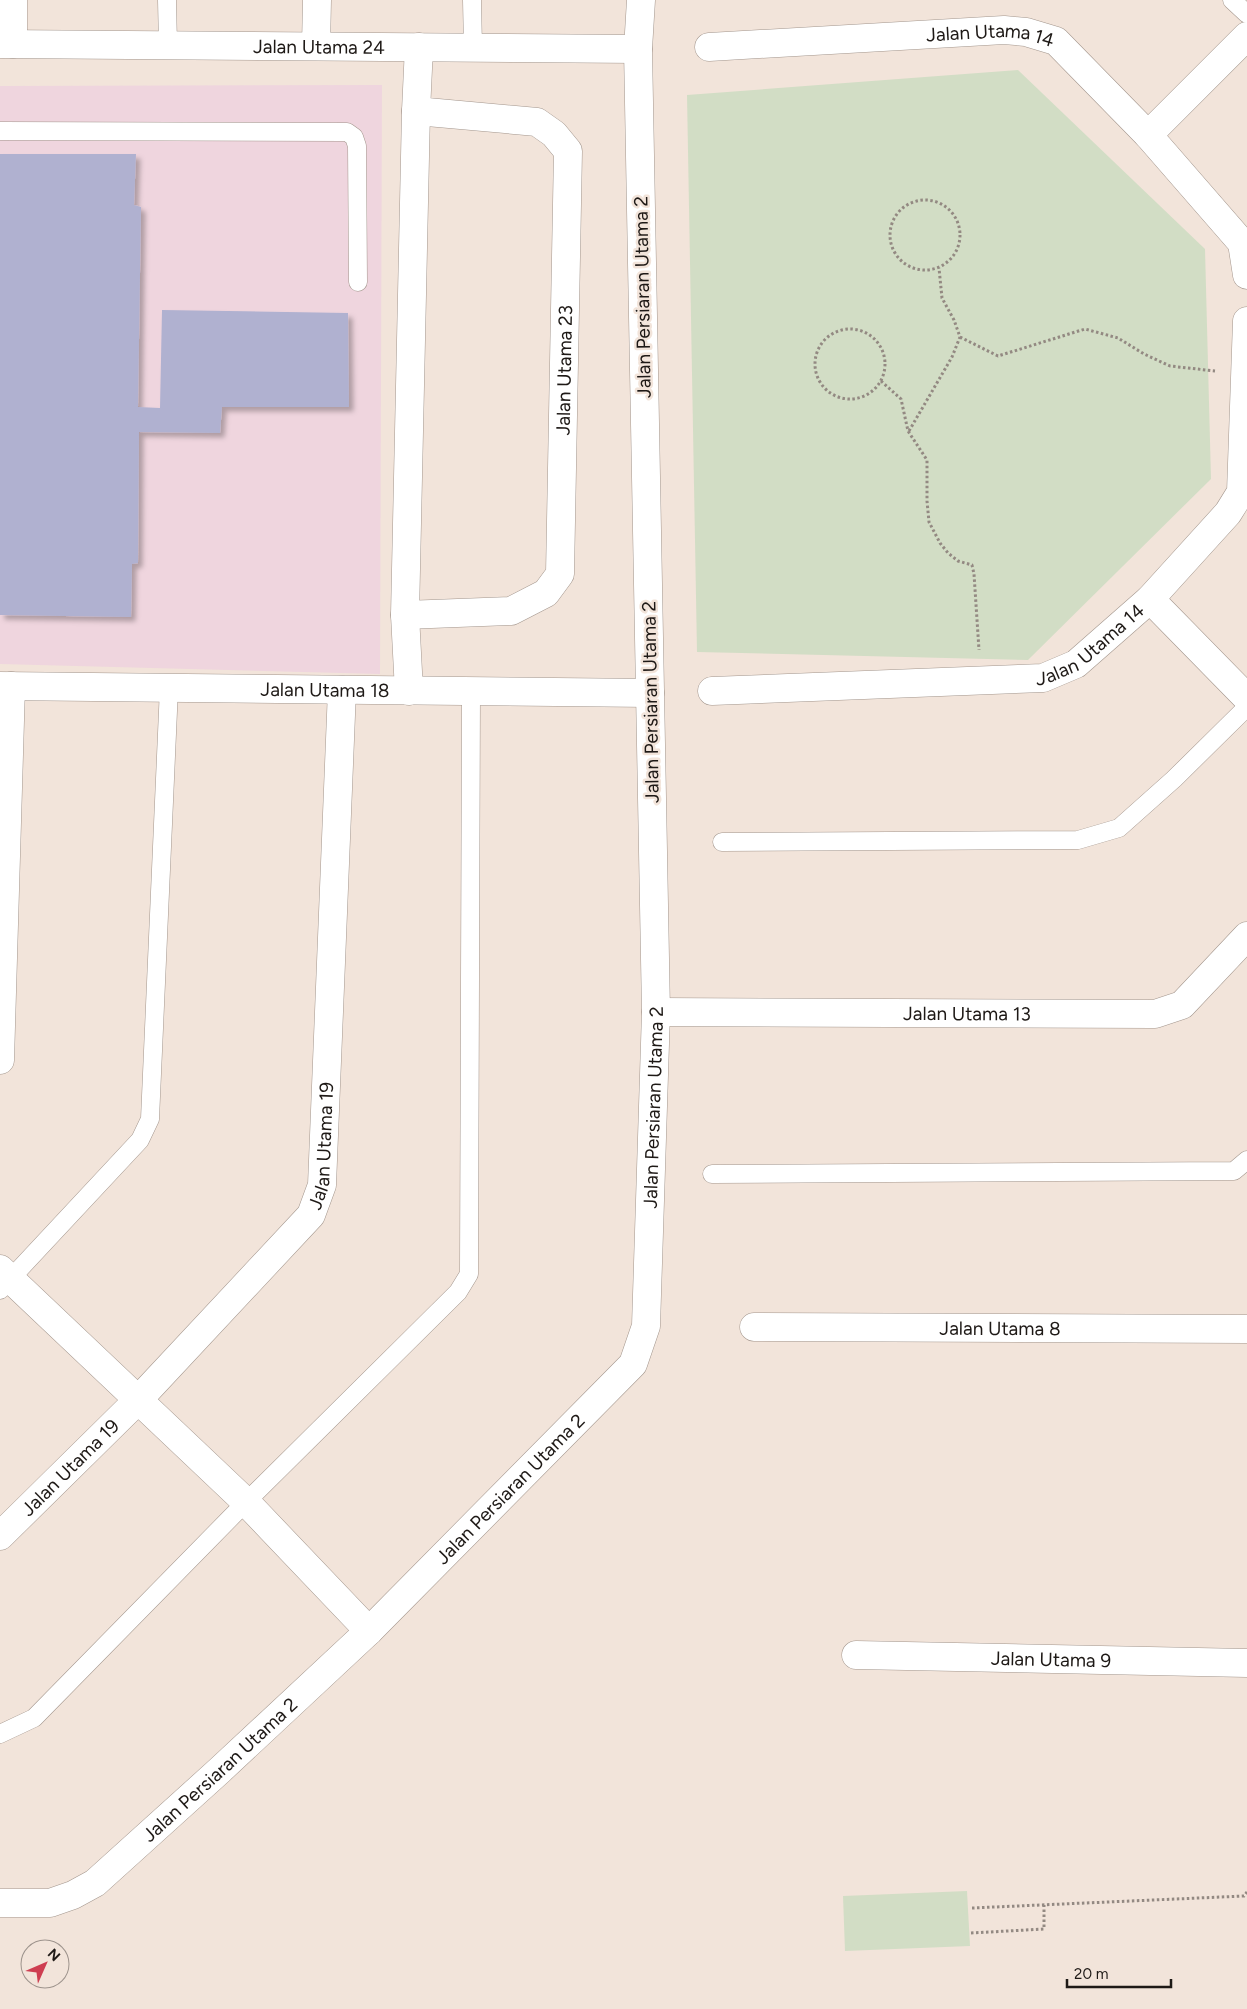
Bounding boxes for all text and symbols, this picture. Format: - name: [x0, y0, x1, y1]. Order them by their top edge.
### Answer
- street label: Jalan Utama 14: [925, 19, 1057, 52]
- street label: Jalan Utama 24: [253, 35, 385, 59]
- street label: Jalan Persiaran Utama 2: [629, 196, 656, 398]
- street label: Jalan Utama 23: [552, 305, 577, 436]
- street label: Jalan Utama 14: [1036, 599, 1149, 690]
- street label: Jalan Persiaran Utama 2: [637, 601, 664, 803]
- street label: Jalan Utama 18: [260, 678, 390, 702]
- street label: Jalan Utama 13: [903, 1002, 1031, 1026]
- street label: Jalan Persiaran Utama 2: [639, 1006, 668, 1209]
- street label: Jalan Utama 19: [303, 1082, 338, 1213]
- street label: Jalan Utama 8: [939, 1317, 1061, 1340]
- street label: Jalan Persiaran Utama 2: [431, 1409, 589, 1569]
- street label: Jalan Utama 19: [16, 1414, 124, 1521]
- street label: Jalan Utama 9: [991, 1647, 1111, 1672]
- street label: Jalan Persiaran Utama 2: [138, 1693, 302, 1847]
- north arrow: [20, 1939, 70, 1989]
- text: N: [44, 1945, 64, 1965]
- scale bar: [1067, 1956, 1171, 1988]
- text: 20 m: [1074, 1965, 1108, 1983]

